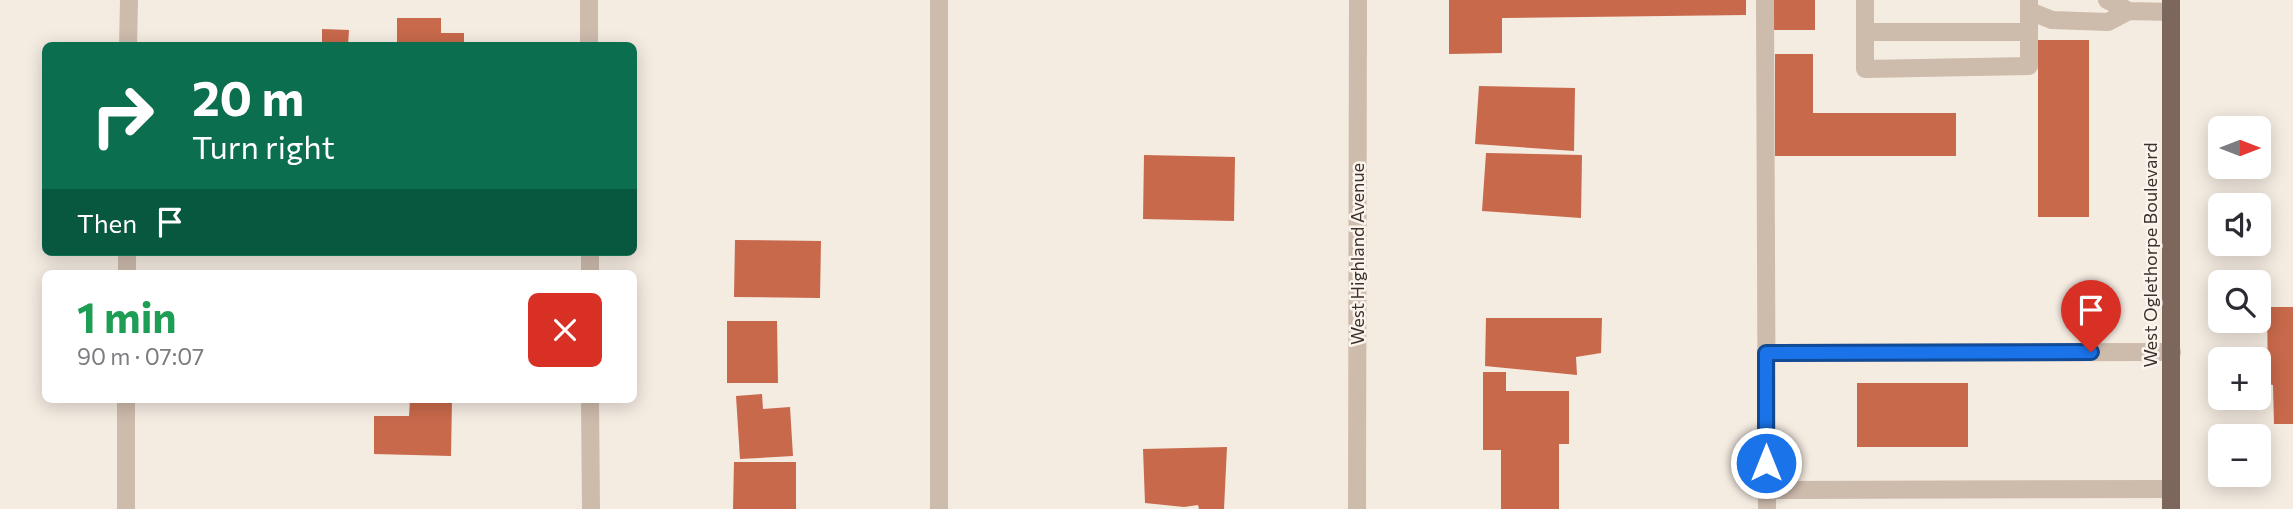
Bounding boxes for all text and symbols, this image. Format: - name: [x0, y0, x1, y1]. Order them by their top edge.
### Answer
- text: 20 m: [192, 66, 304, 126]
- icon: right: [77, 70, 168, 161]
- north arrow: [2208, 116, 2272, 178]
- map controls: [2208, 116, 2271, 487]
- text: Turn right: [192, 126, 335, 166]
- street label: West Oglethorpe Boulevard: [2139, 142, 2161, 368]
- street label: West Highland Avenue: [1346, 163, 1368, 345]
- button: sound: [2208, 193, 2271, 256]
- icon: arrive: [151, 203, 189, 241]
- text: Then: [77, 207, 137, 238]
- button: search: [2208, 270, 2271, 333]
- pin: [2061, 280, 2121, 352]
- text: 1 min: [77, 290, 177, 342]
- icon: arrive: [2072, 291, 2110, 329]
- button: close: [528, 293, 602, 367]
- text: 90 m · 07:07: [77, 342, 204, 370]
- button: +: [2208, 347, 2271, 410]
- button: −: [2208, 424, 2271, 487]
- position arrow: [1729, 426, 1803, 500]

